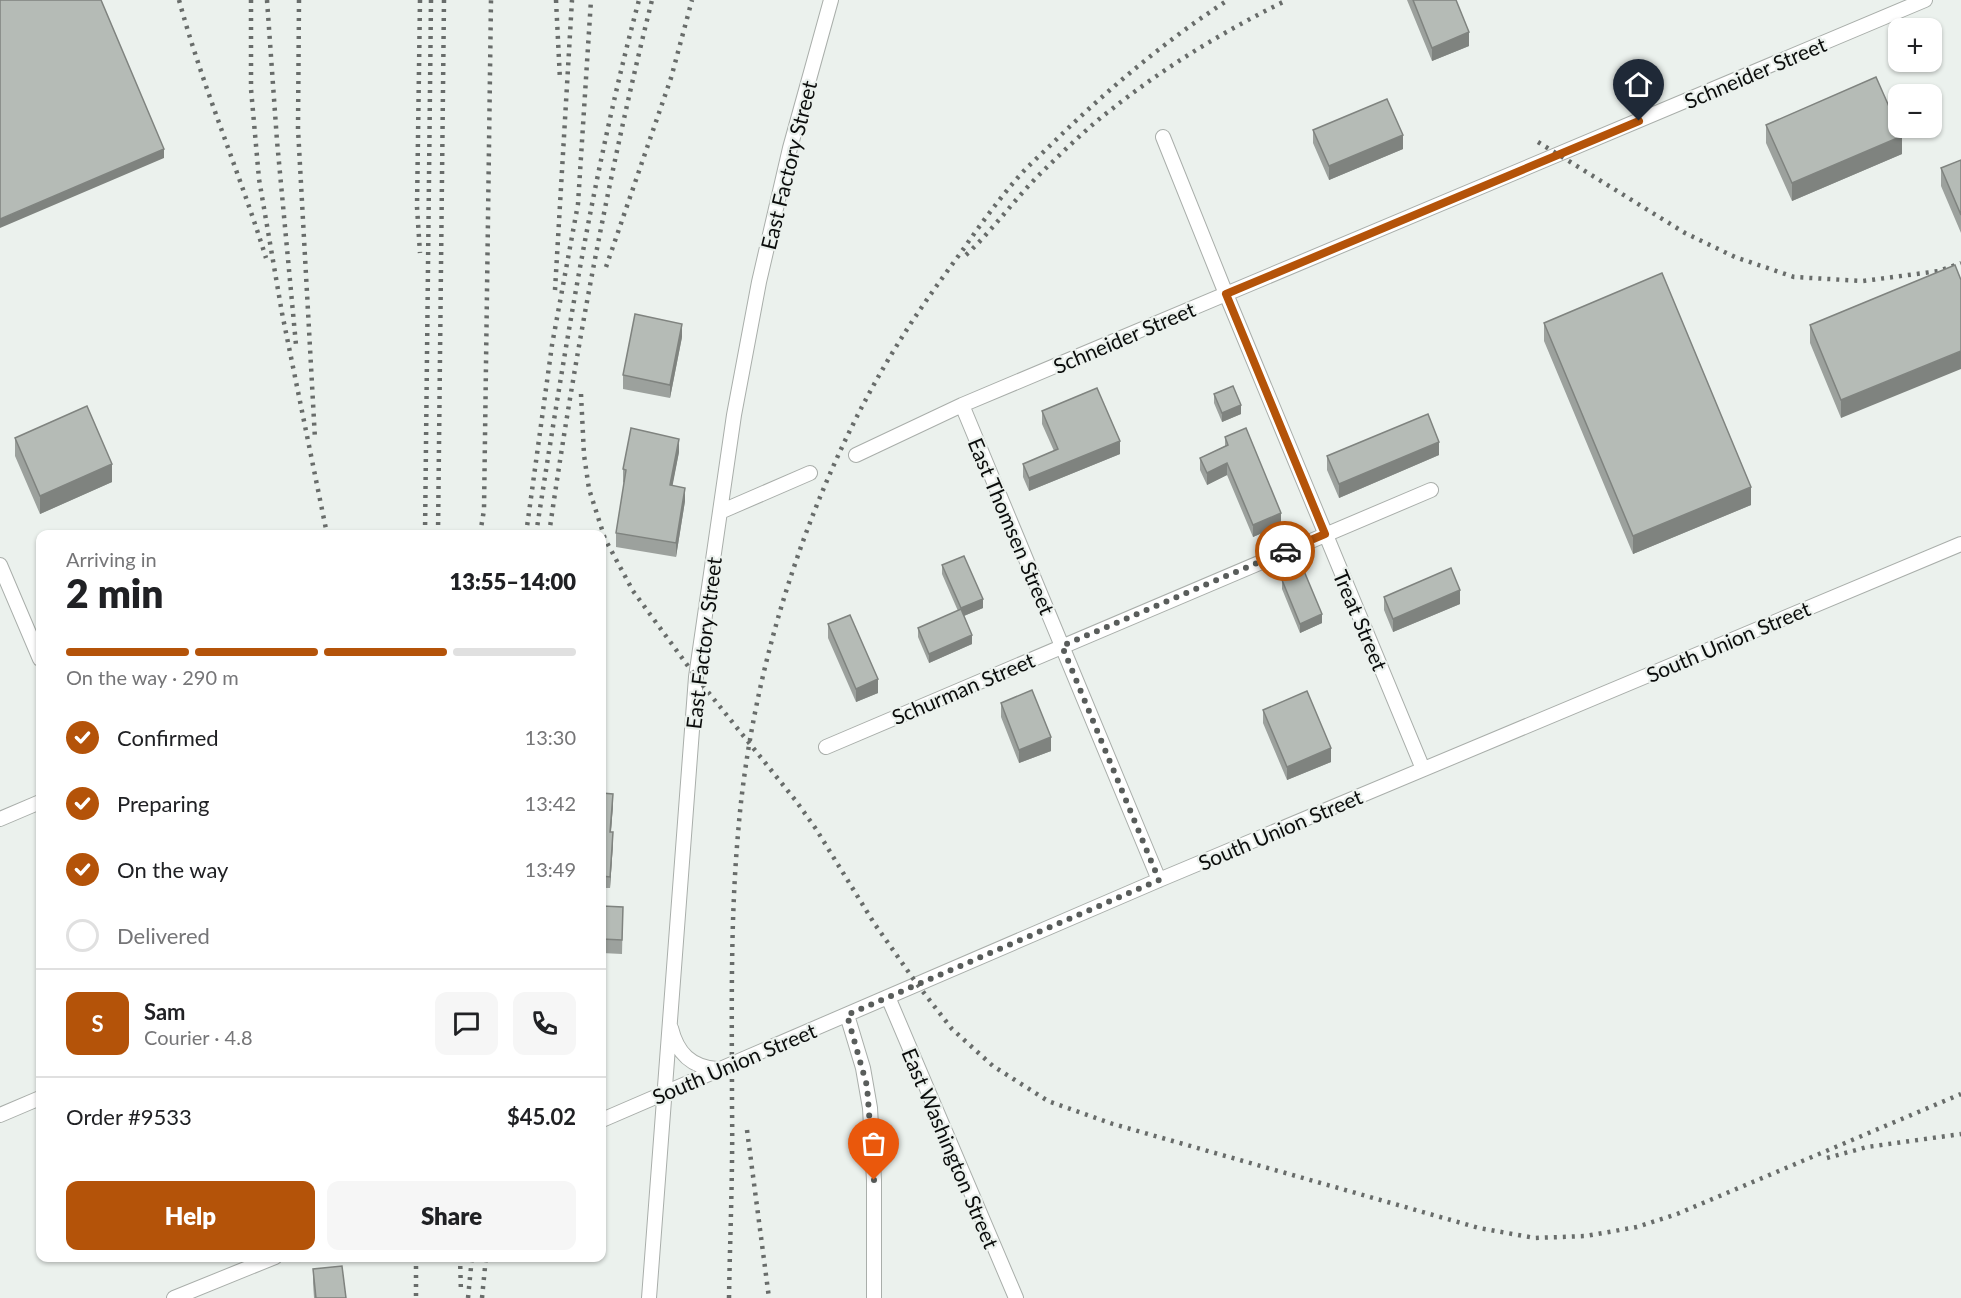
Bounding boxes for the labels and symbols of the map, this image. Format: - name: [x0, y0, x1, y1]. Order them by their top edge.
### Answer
- street label: Schneider Street: [1680, 31, 1830, 113]
- pin: [1613, 59, 1664, 121]
- street label: East Factory Street: [755, 77, 821, 252]
- street label: Schneider Street: [1049, 296, 1199, 378]
- street label: East Thomsen Street: [963, 434, 1061, 619]
- courier: [1255, 521, 1315, 581]
- street label: East Factory Street: [680, 555, 726, 731]
- street label: Treat Street: [1329, 566, 1394, 675]
- street label: South Union Street: [1642, 595, 1814, 687]
- street label: Schurman Street: [888, 647, 1039, 729]
- street label: South Union Street: [1194, 783, 1366, 875]
- street label: South Union Street: [648, 1017, 820, 1109]
- street label: East Washington Street: [897, 1044, 1005, 1252]
- pin: [848, 1118, 899, 1180]

